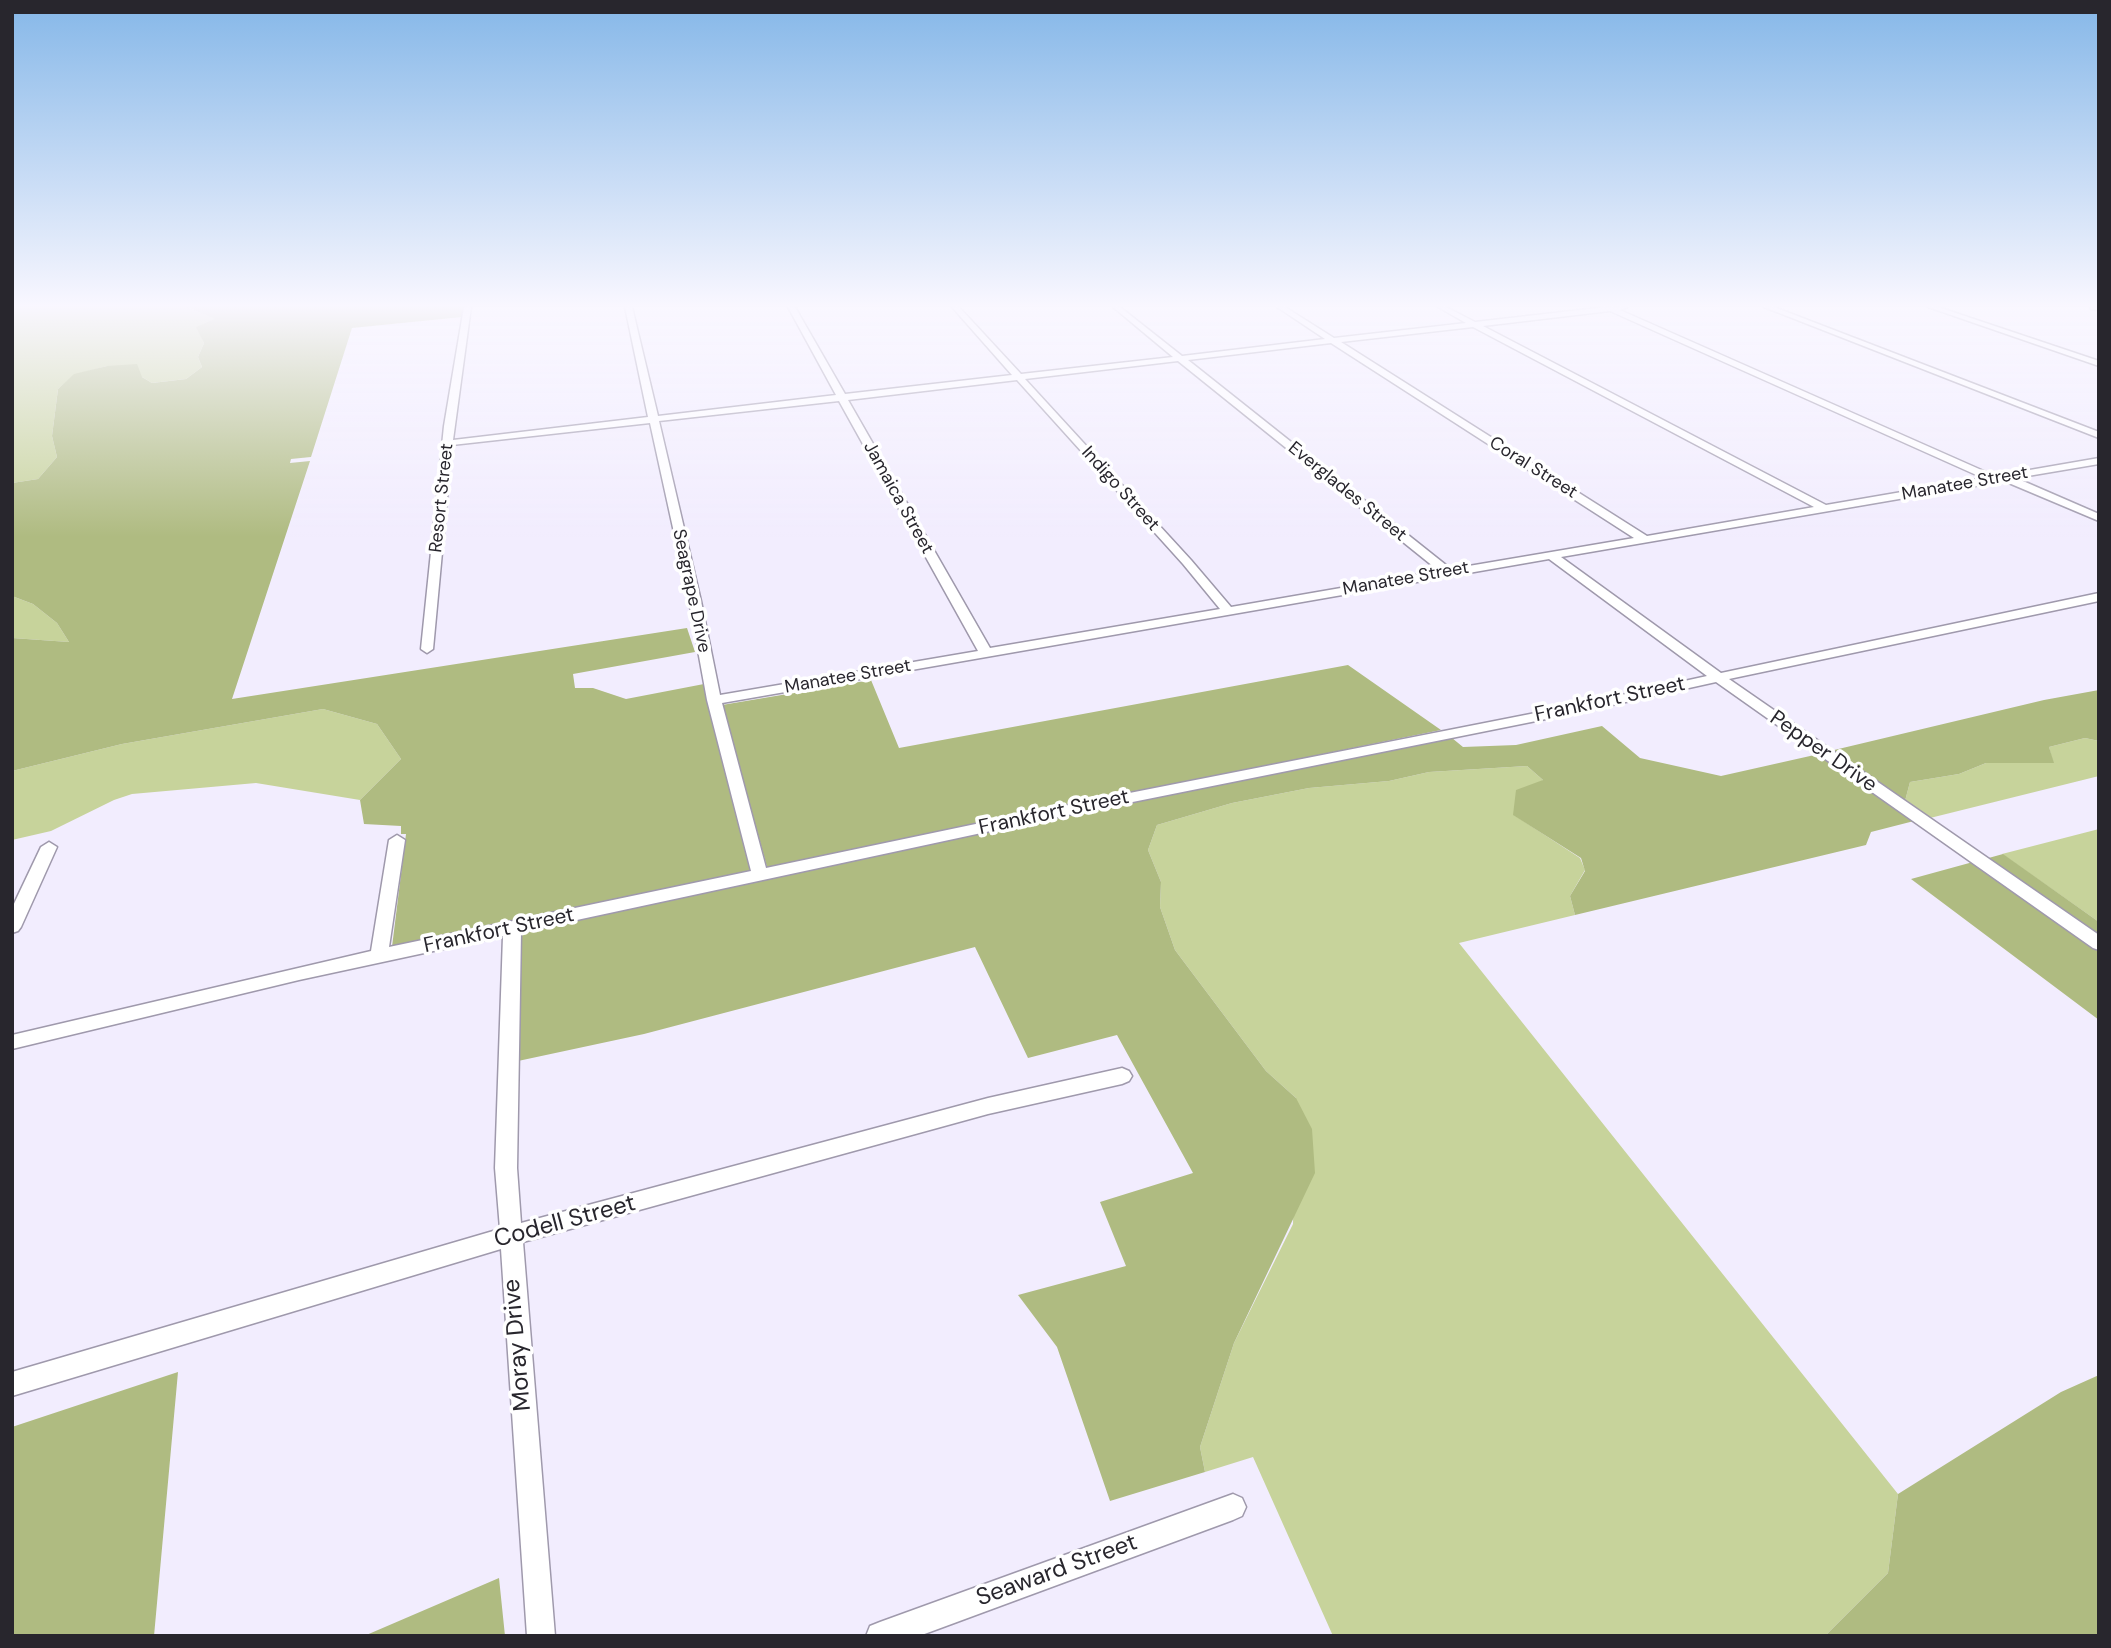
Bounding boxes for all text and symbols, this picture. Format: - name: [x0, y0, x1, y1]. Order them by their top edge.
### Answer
- street label: Coral Street: [1485, 432, 1581, 504]
- street label: Jamaica Street: [858, 438, 938, 558]
- street label: Everglades Street: [1283, 438, 1411, 546]
- street label: Resort Street: [426, 442, 458, 554]
- street label: Indigo Street: [1076, 442, 1164, 536]
- street label: Manatee Street: [1900, 462, 2030, 506]
- street label: Seagrape Drive: [667, 527, 715, 655]
- street label: Manatee Street: [1341, 557, 1471, 601]
- street label: Manatee Street: [783, 655, 913, 699]
- street label: Frankfort Street: [1532, 672, 1688, 728]
- street label: Pepper Drive: [1765, 706, 1881, 798]
- street label: Frankfort Street: [976, 785, 1132, 841]
- street label: Frankfort Street: [421, 903, 577, 959]
- street label: Codell Street: [491, 1189, 639, 1255]
- street label: Moray Drive: [498, 1278, 538, 1412]
- street label: Seaward Street: [973, 1529, 1141, 1613]

